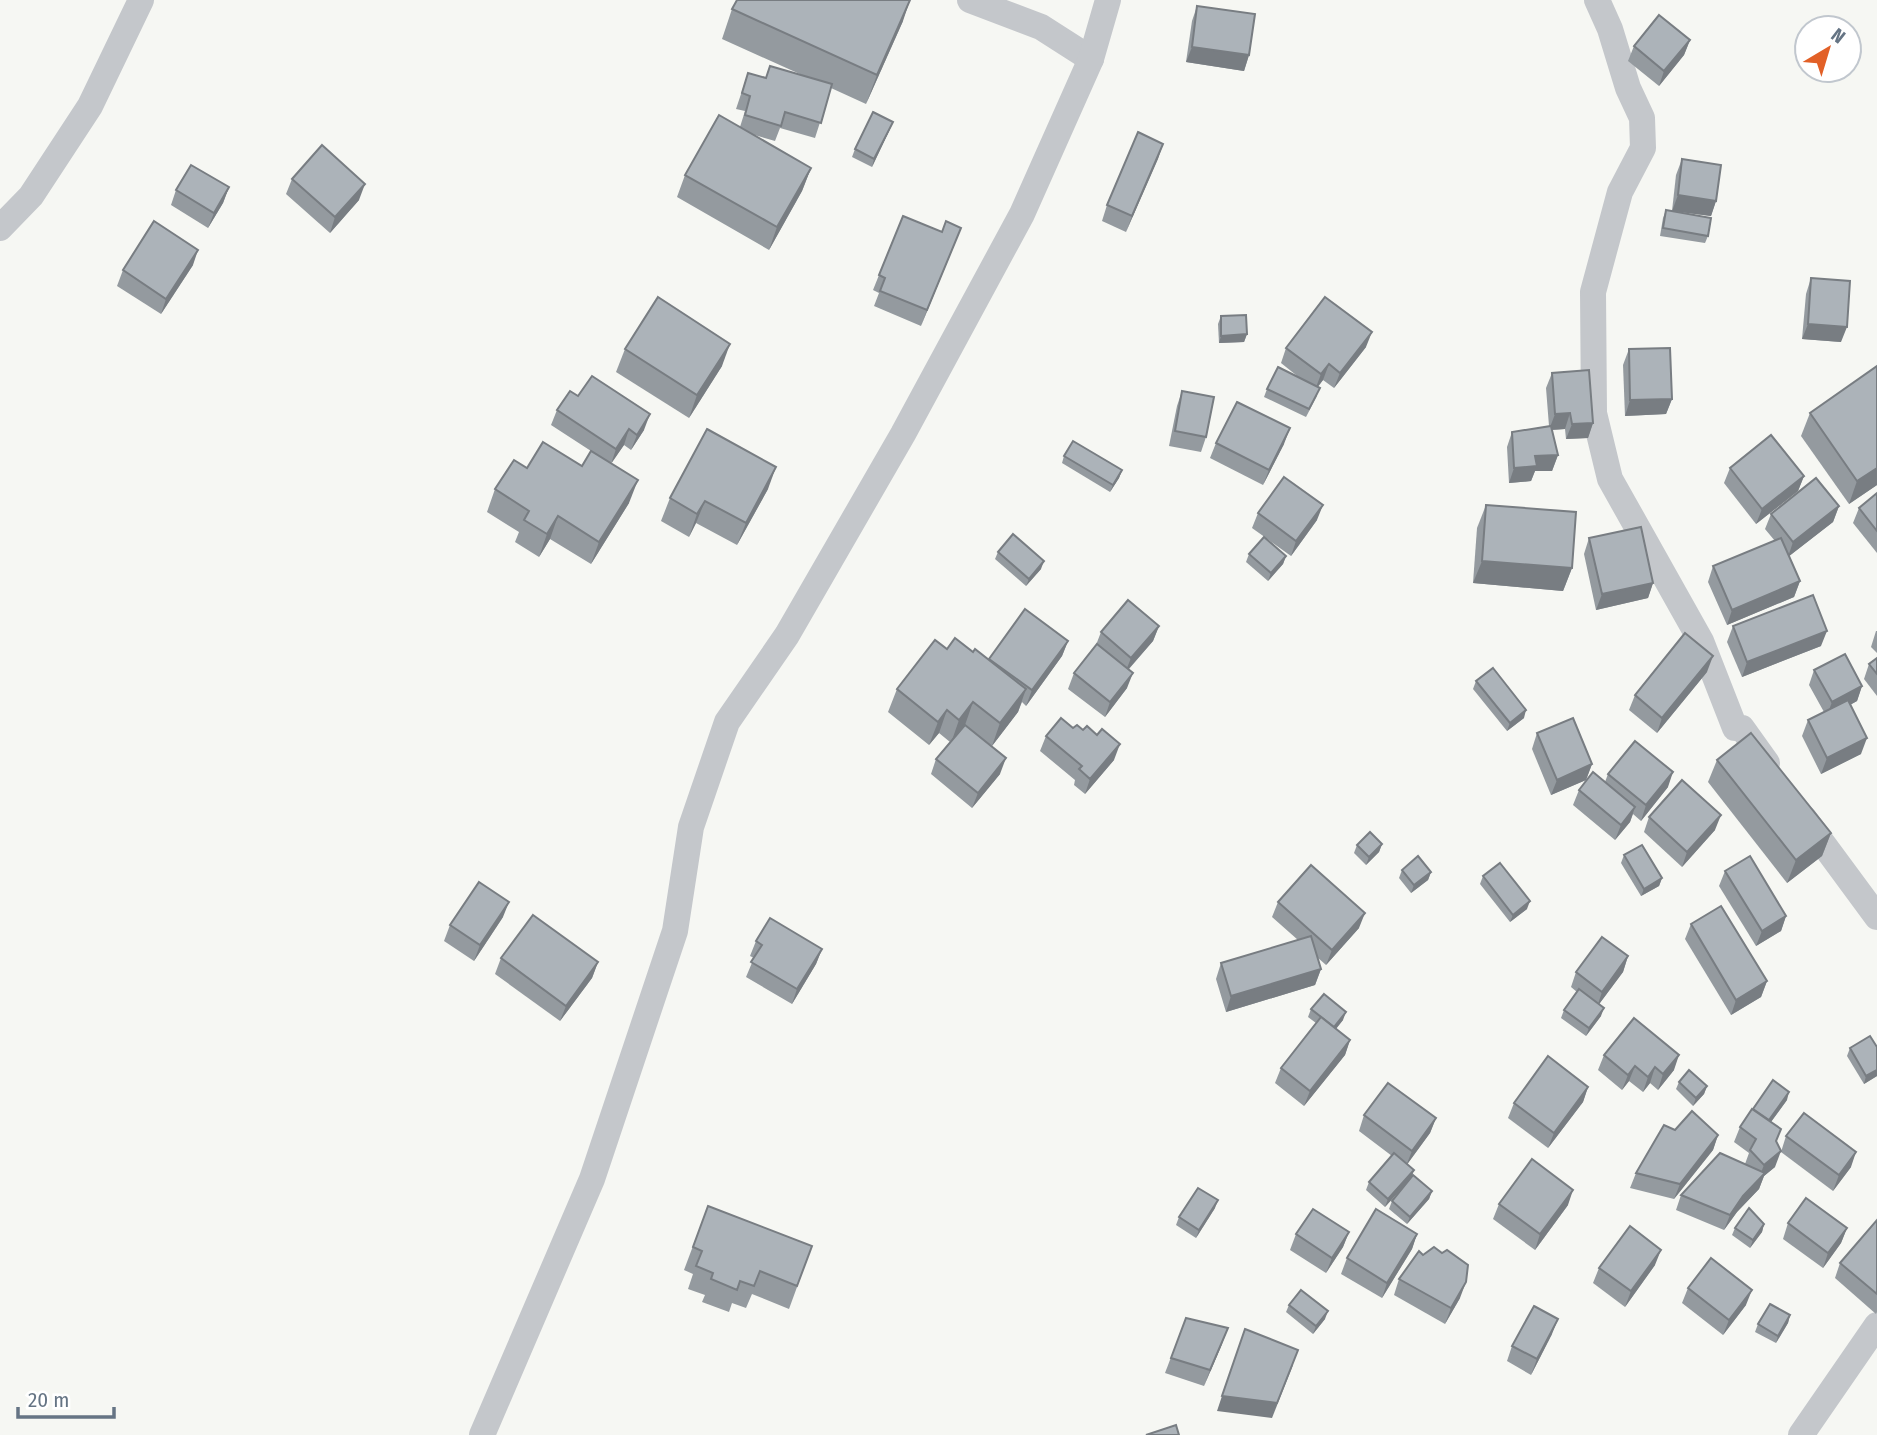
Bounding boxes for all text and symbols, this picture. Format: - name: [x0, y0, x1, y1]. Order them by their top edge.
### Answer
- north arrow: [1793, 14, 1863, 84]
- text: N: [1827, 23, 1850, 49]
- scale bar: [18, 1376, 114, 1420]
- text: 20 m: [28, 1387, 69, 1413]

